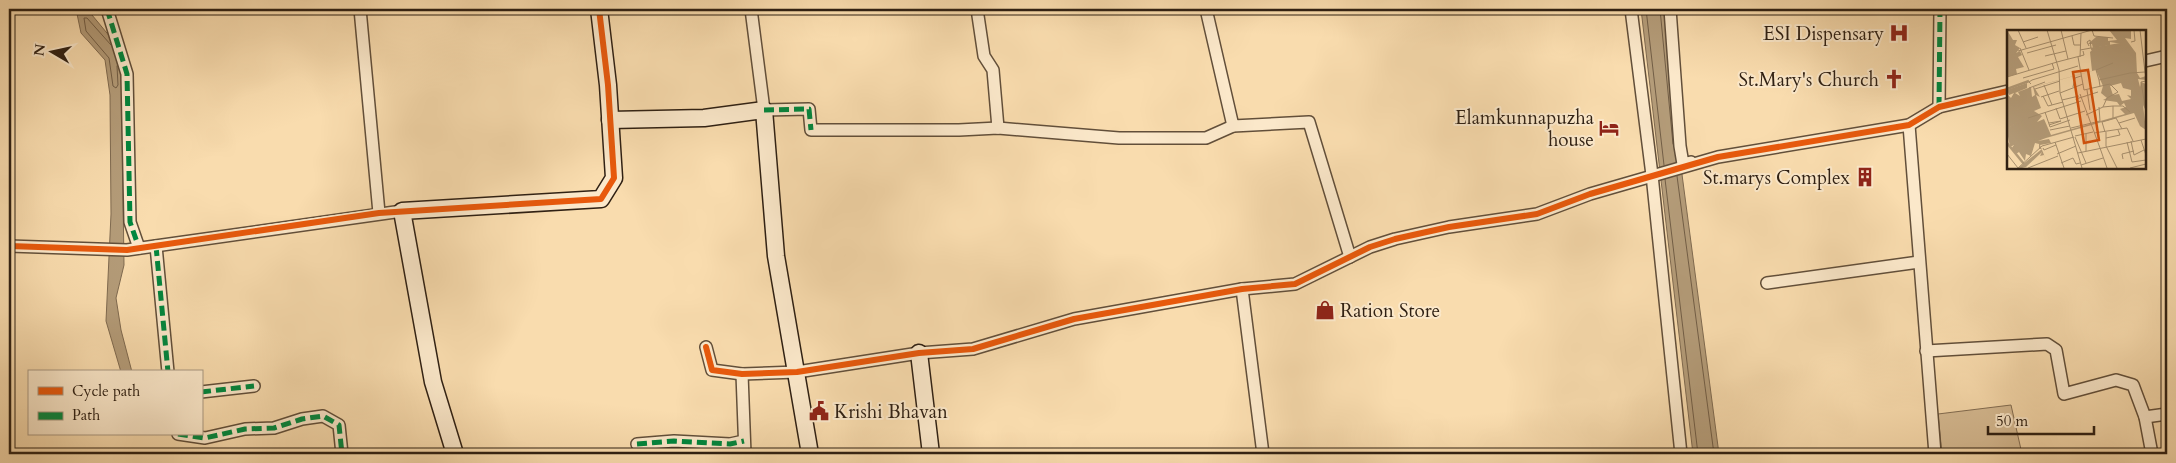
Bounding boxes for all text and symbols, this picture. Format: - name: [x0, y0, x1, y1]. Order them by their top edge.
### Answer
- place label: ESI Dispensary: [1763, 21, 1884, 47]
- hospital icon: ESI Dispensary: [1888, 22, 1910, 44]
- north arrow: [28, 28, 78, 78]
- inset map: [2007, 30, 2146, 169]
- text: N: [29, 43, 50, 58]
- place label: St.Mary's Church: [1738, 67, 1880, 93]
- church icon: St.Mary's Church: [1883, 68, 1905, 90]
- place label: Elamkunnapuzha house: [1455, 105, 1594, 153]
- hotel icon: Elamkunnapuzha house: [1598, 117, 1620, 139]
- place label: St.marys Complex: [1703, 165, 1851, 191]
- building icon: St.marys Complex: [1854, 166, 1876, 188]
- place label: Ration Store: [1340, 298, 1440, 324]
- shop icon: Ration Store: [1314, 299, 1336, 321]
- legend: [28, 370, 202, 436]
- text: Cycle path: [72, 381, 141, 401]
- place label: Krishi Bhavan: [834, 399, 948, 425]
- public building icon: Krishi Bhavan: [808, 400, 830, 422]
- scale bar: [1988, 403, 2095, 435]
- text: Path: [72, 405, 101, 425]
- text: 50 m: [1996, 411, 2028, 431]

